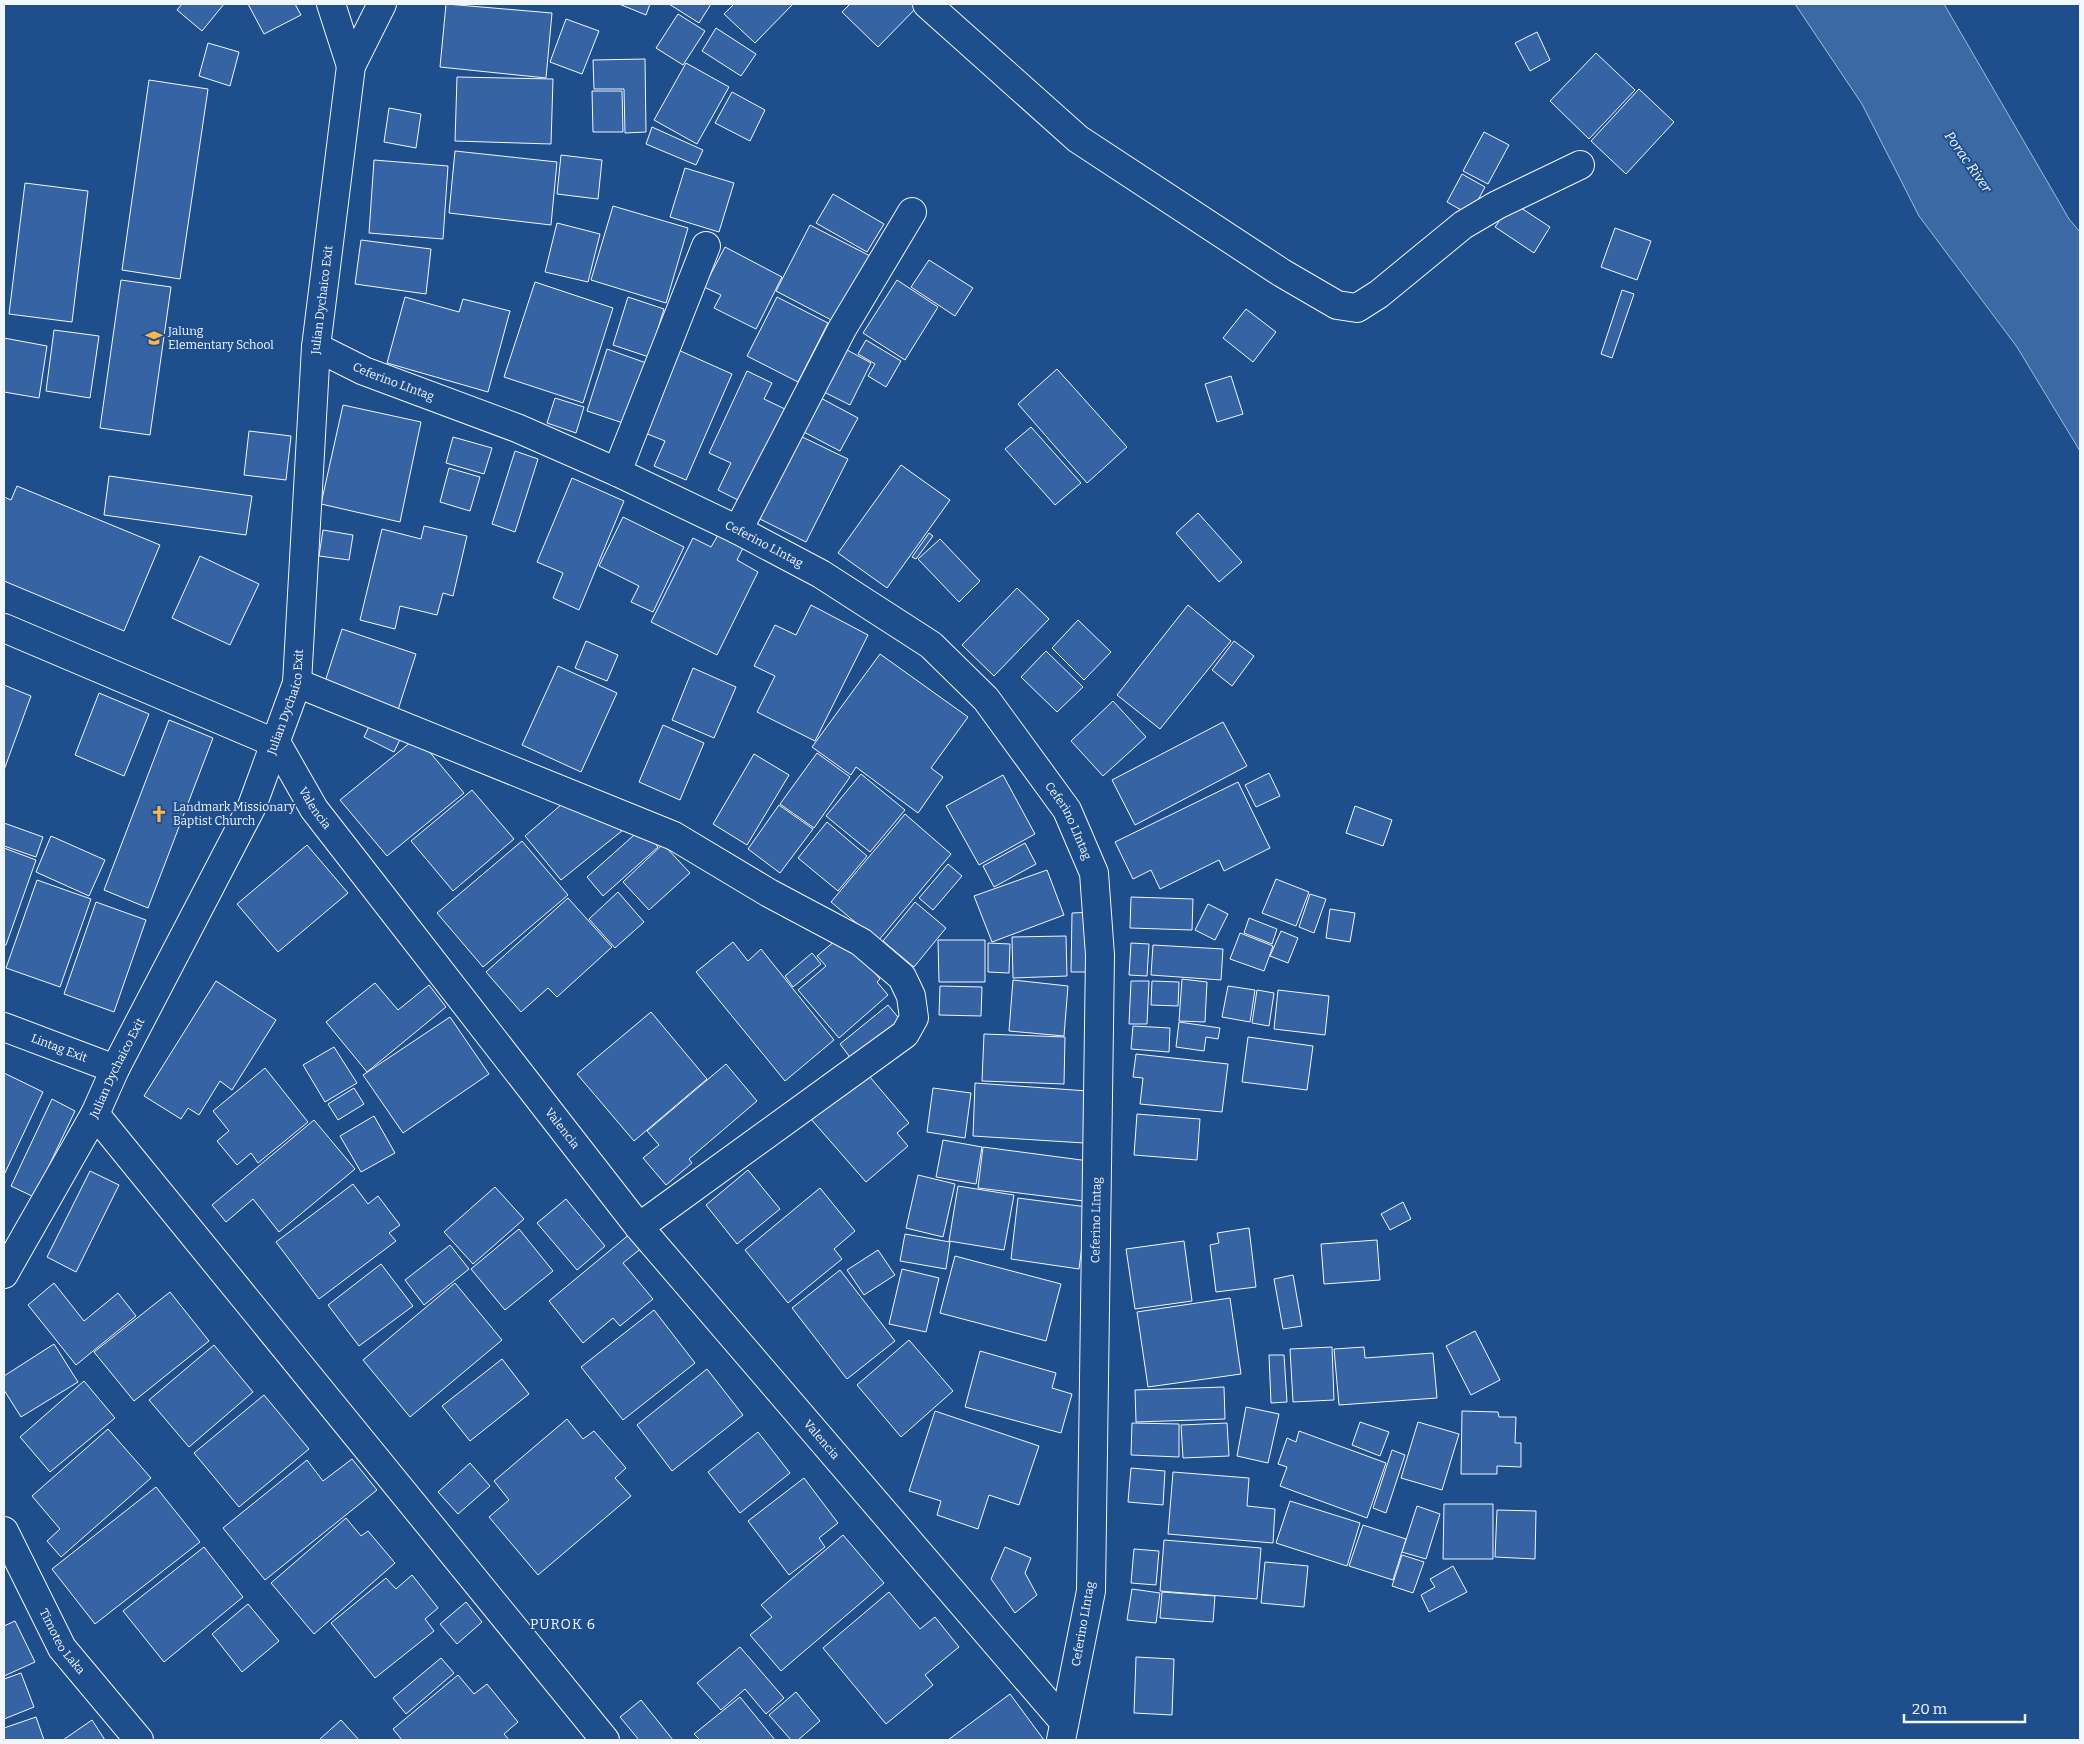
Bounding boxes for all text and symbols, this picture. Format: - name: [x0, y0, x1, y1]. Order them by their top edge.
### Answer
- water label: Porac River: [1941, 128, 1996, 197]
- street label: Julian Dychaico Exit: [309, 244, 336, 356]
- place label: Jalung Elementary School: [167, 324, 274, 352]
- school or university icon: Jalung Elementary School: [144, 328, 164, 348]
- street label: Ceferino LIntag: [350, 359, 437, 404]
- street label: Ceferino LIntag: [723, 518, 806, 570]
- street label: Julian Dychaico Exit: [264, 648, 306, 757]
- street label: Ceferino LIntag: [1042, 779, 1095, 862]
- street label: Valencia: [296, 785, 334, 832]
- place label: Landmark Missionary Baptist Church: [173, 800, 296, 828]
- church icon: Landmark Missionary Baptist Church: [149, 804, 169, 824]
- street label: Julian Dychaico Exit: [86, 1015, 148, 1122]
- street label: Lintag Exit: [29, 1031, 90, 1065]
- street label: Valencia: [542, 1105, 583, 1152]
- street label: Ceferino LIntag: [1088, 1177, 1104, 1263]
- street label: Valencia: [801, 1417, 843, 1462]
- street label: Ceferino LIntag: [1069, 1580, 1097, 1668]
- street label: Timoteo Laka: [37, 1606, 88, 1677]
- district label: PUROK 6: [530, 1616, 596, 1633]
- scale bar: [1904, 1692, 2025, 1724]
- text: 20 m: [1912, 1700, 1948, 1718]

